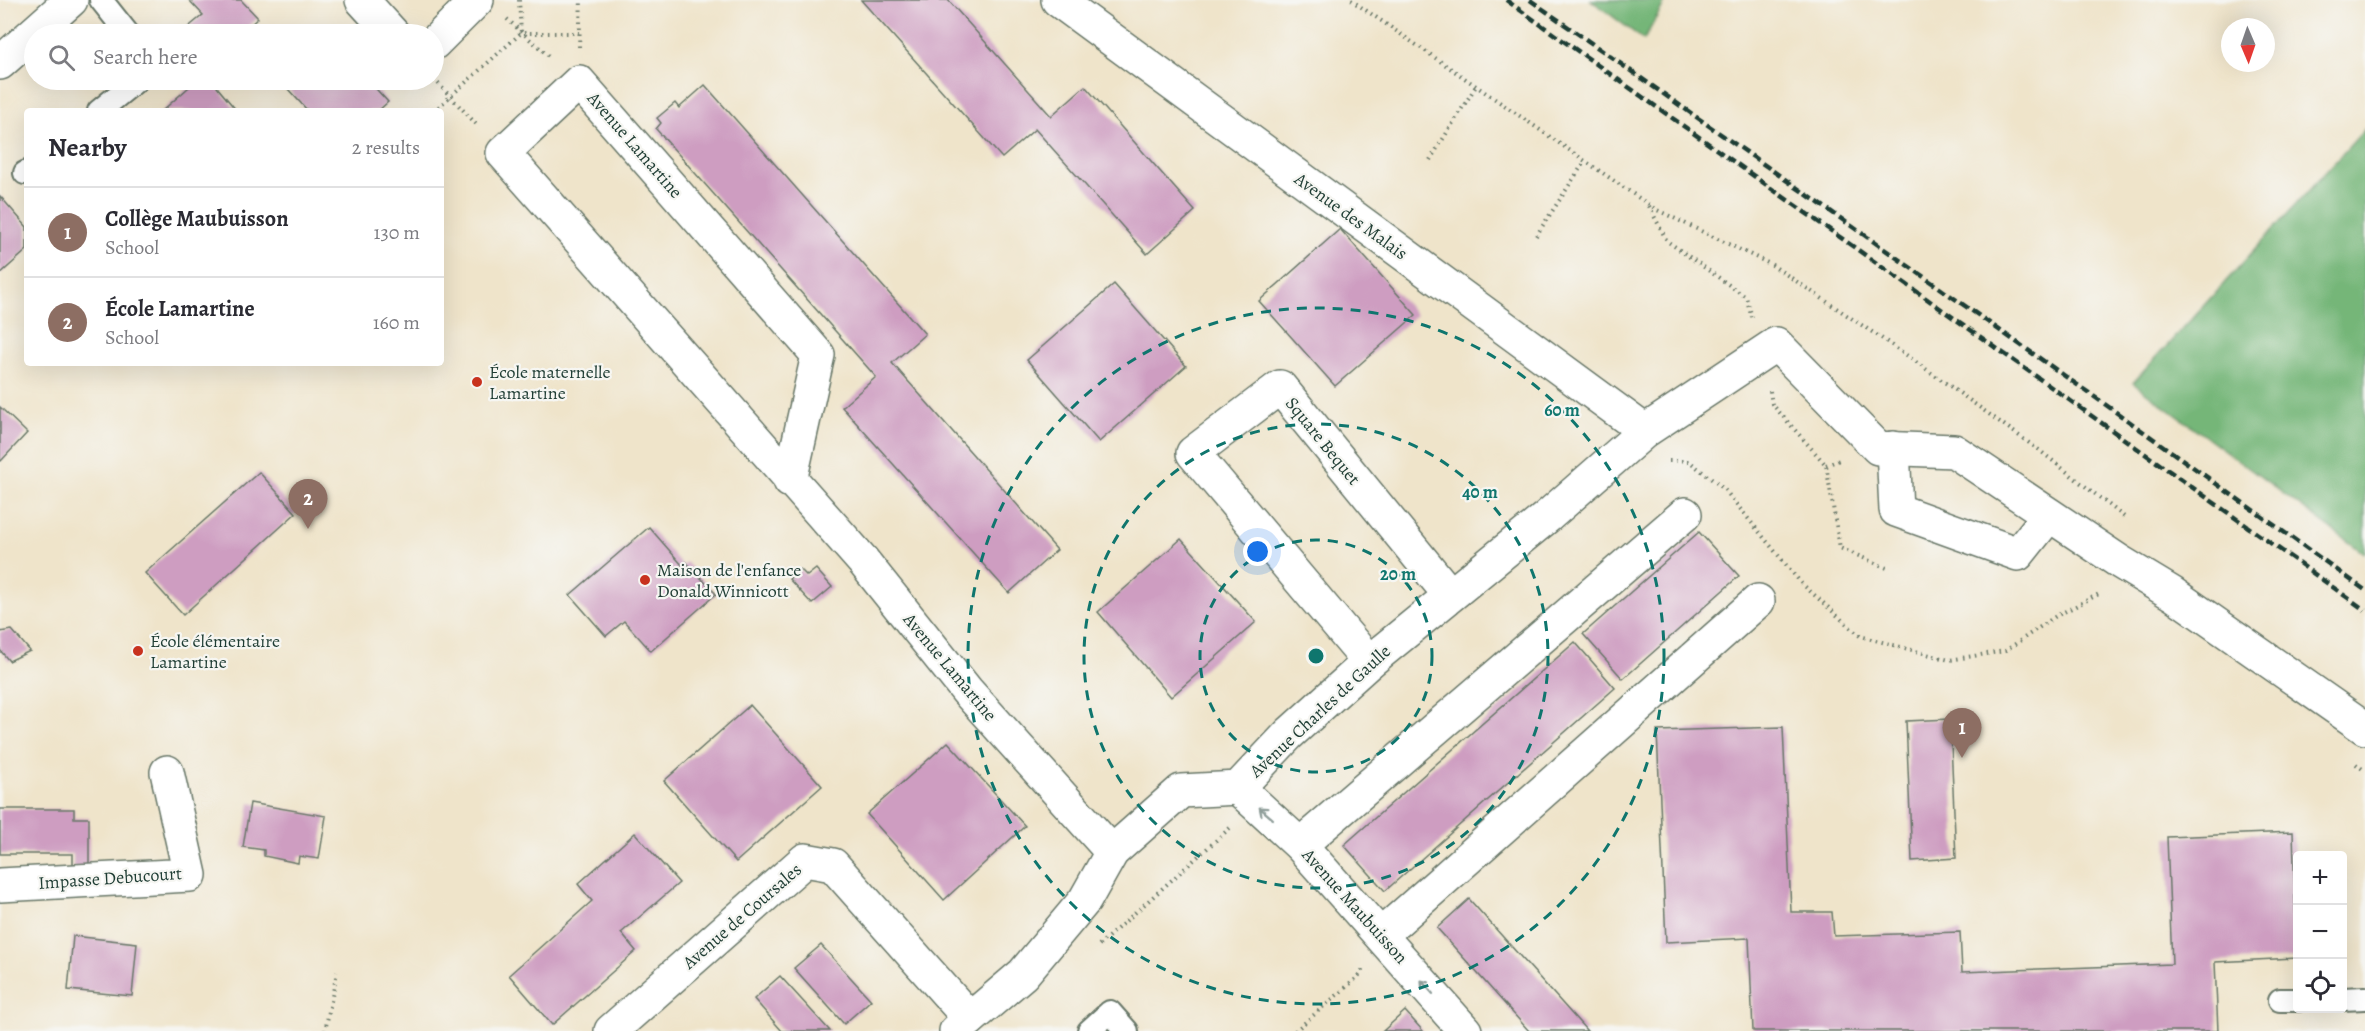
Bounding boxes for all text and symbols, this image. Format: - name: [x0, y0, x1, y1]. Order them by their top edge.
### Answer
- north arrow: [2221, 18, 2275, 72]
- search box: [24, 24, 444, 90]
- icon: search: [45, 41, 78, 74]
- text: Search here: [93, 42, 198, 72]
- street label: Avenue Lamartine: [581, 86, 688, 203]
- text: Nearby: [48, 130, 127, 165]
- text: 2 results: [352, 134, 420, 161]
- street label: Avenue des Malais: [1289, 166, 1412, 265]
- text: Collège Maubuisson: [105, 204, 289, 234]
- text: 1: [64, 219, 71, 246]
- text: 130 m: [374, 219, 420, 246]
- text: School: [105, 234, 159, 261]
- text: École Lamartine: [105, 294, 255, 324]
- text: 2: [63, 309, 72, 336]
- text: 160 m: [373, 309, 420, 336]
- text: School: [105, 324, 159, 351]
- place label: École maternelle Lamartine: [489, 360, 611, 405]
- marker: École maternelle Lamartine: [470, 375, 484, 389]
- street label: Square Bequet: [1280, 392, 1366, 490]
- text: 60 m: [1544, 398, 1580, 422]
- pin: 2: [288, 480, 328, 529]
- text: 40 m: [1462, 480, 1498, 504]
- your location: [1243, 537, 1272, 566]
- place label: Maison de l'enfance Donald Winnicott: [657, 558, 801, 603]
- text: 20 m: [1380, 562, 1416, 586]
- marker: Maison de l'enfance Donald Winnicott: [638, 573, 652, 587]
- street label: Avenue Lamartine: [897, 607, 1002, 726]
- place label: École élémentaire Lamartine: [150, 629, 280, 674]
- street label: Avenue Charles de Gaulle: [1244, 639, 1396, 783]
- marker: École élémentaire Lamartine: [131, 644, 145, 658]
- centre of rings: [1306, 646, 1326, 666]
- pin: 1: [1942, 708, 1982, 758]
- one-way arrow: [1259, 806, 1274, 820]
- street label: Avenue Maubuisson: [1296, 842, 1413, 969]
- map controls: [2293, 851, 2347, 1013]
- button: +: [2293, 851, 2347, 905]
- street label: Avenue de Coursales: [677, 858, 807, 975]
- street label: Impasse Debucourt: [37, 861, 183, 895]
- button: −: [2293, 905, 2347, 959]
- button: locate: [2293, 959, 2347, 1013]
- one-way arrow: [1420, 980, 1434, 995]

